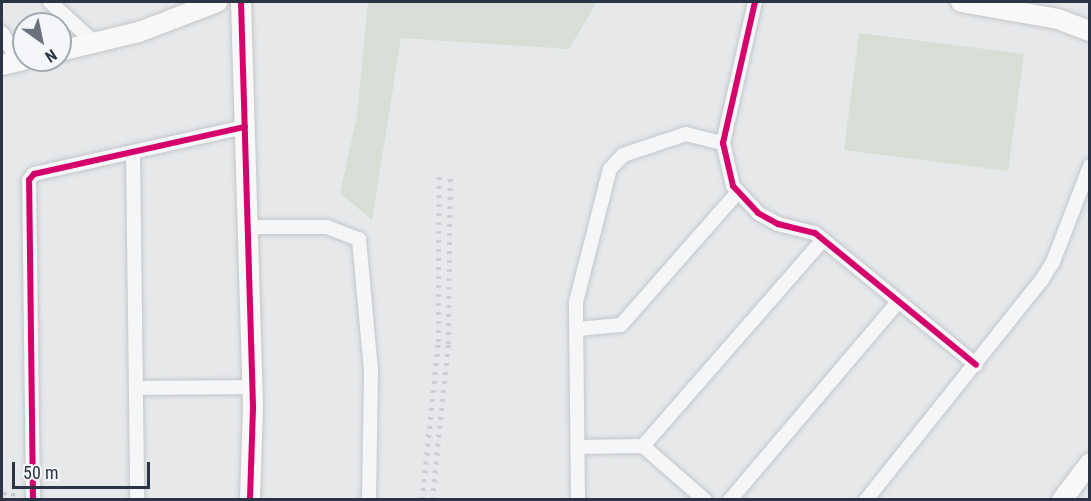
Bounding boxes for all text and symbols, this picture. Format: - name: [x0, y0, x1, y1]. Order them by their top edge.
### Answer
- north arrow: [12, 12, 72, 72]
- text: N: [42, 45, 60, 66]
- scale bar: [15, 450, 153, 488]
- text: 50 m: [23, 462, 58, 483]

